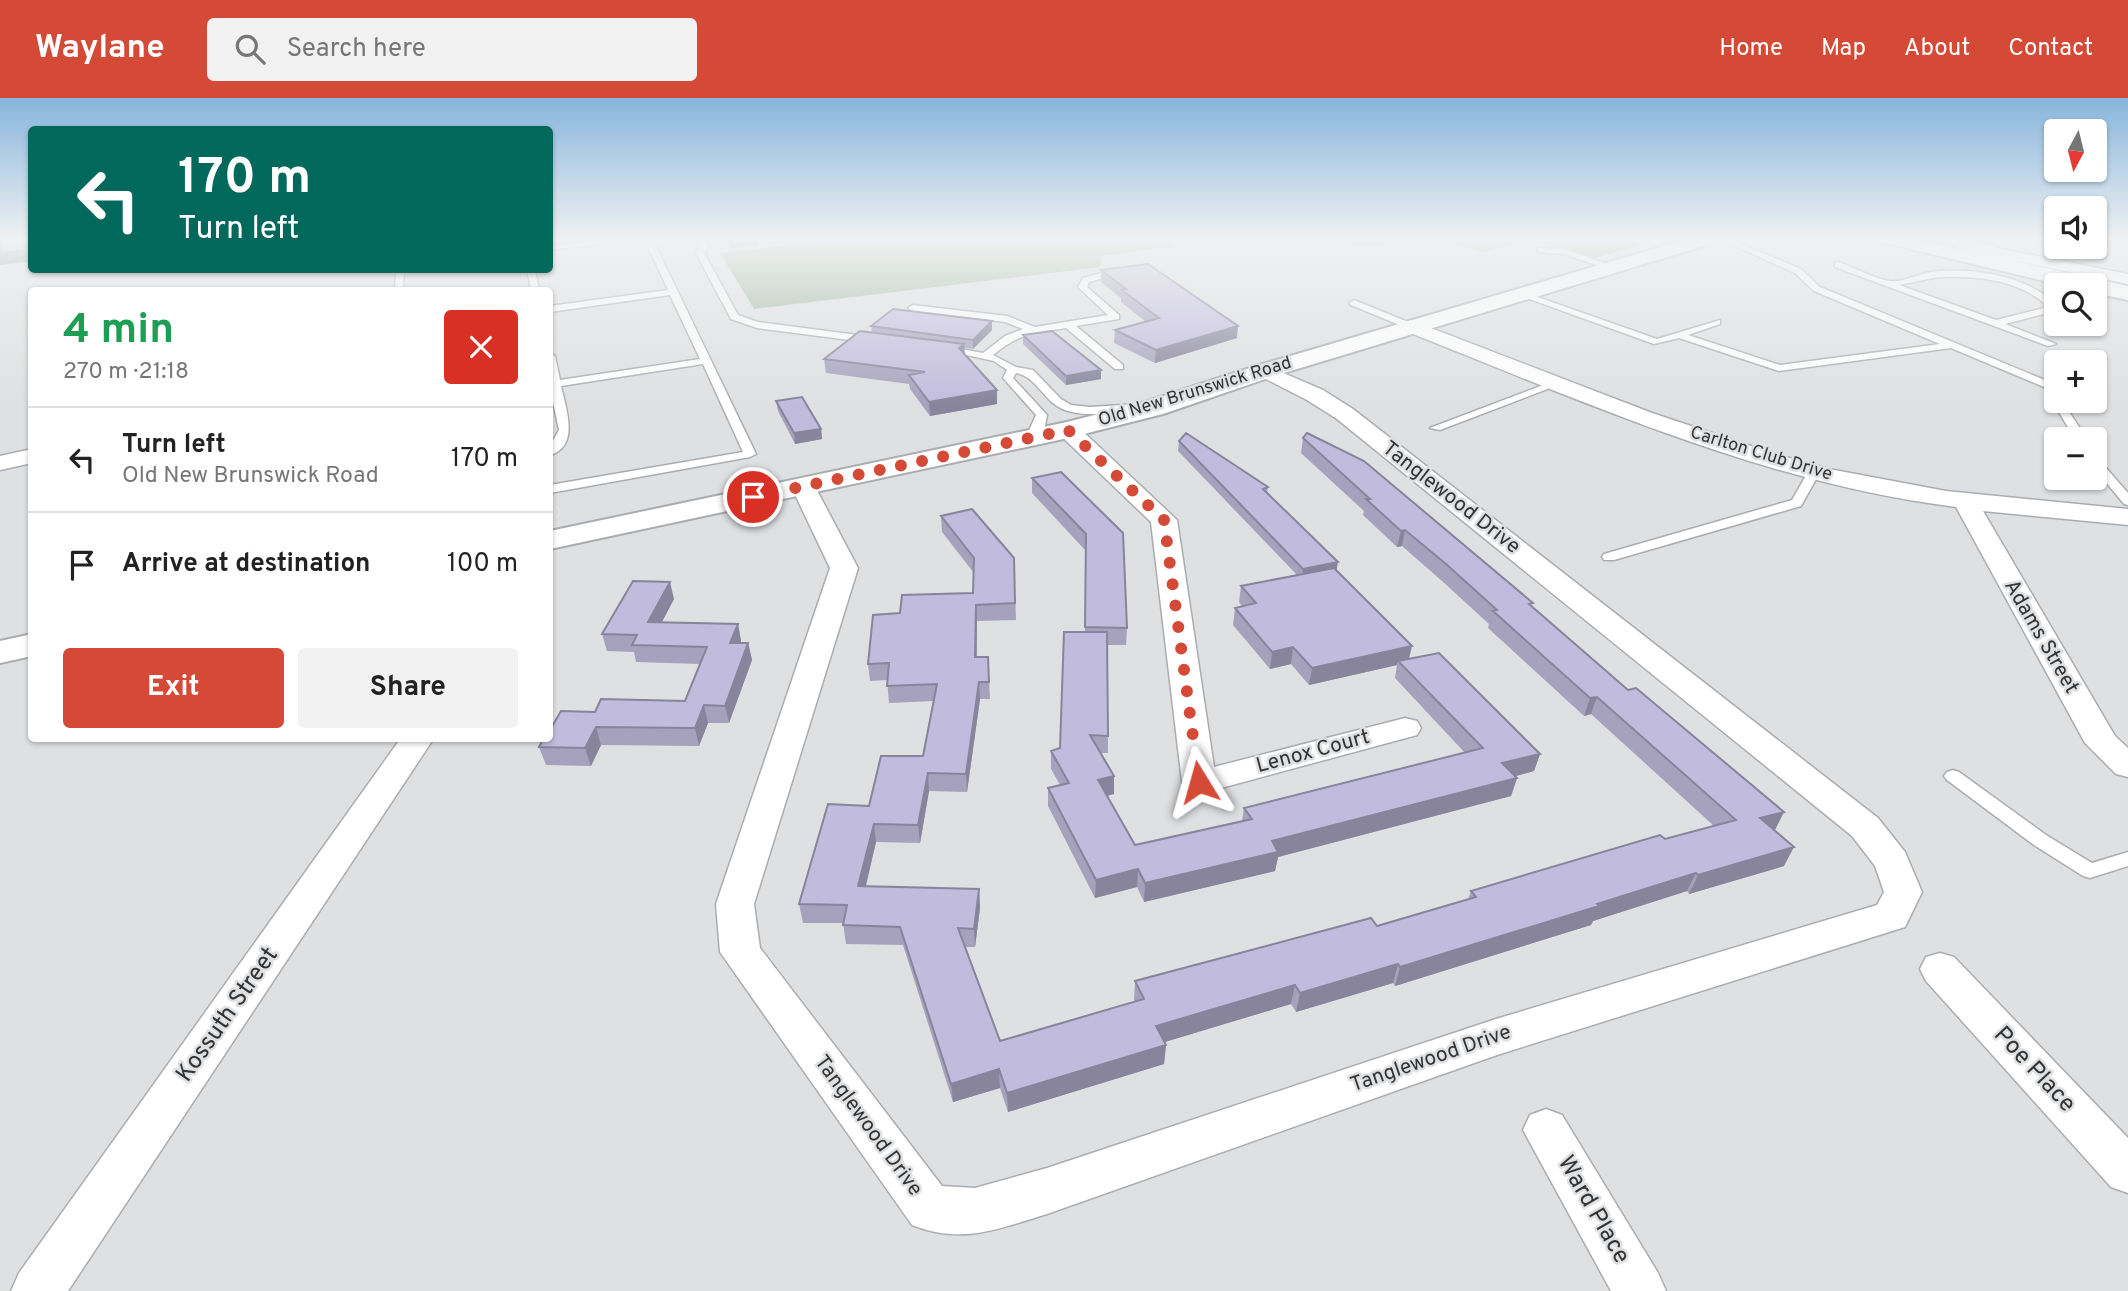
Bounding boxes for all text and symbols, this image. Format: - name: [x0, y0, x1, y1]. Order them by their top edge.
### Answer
- search box: [207, 18, 697, 81]
- text: Waylane: [35, 28, 165, 70]
- icon: search: [231, 30, 269, 68]
- text: Search here: [287, 33, 426, 66]
- text: Home: [1719, 34, 1783, 64]
- text: Map: [1821, 34, 1866, 64]
- text: About: [1904, 34, 1970, 64]
- text: Contact: [2008, 34, 2093, 64]
- north arrow: [2044, 119, 2107, 182]
- map controls: [2044, 119, 2107, 490]
- text: 170 m: [178, 149, 311, 211]
- icon: left: [63, 154, 154, 245]
- button: sound: [2044, 196, 2107, 259]
- text: Turn left: [178, 210, 299, 250]
- button: search: [2044, 273, 2107, 336]
- text: 4 min: [63, 305, 174, 358]
- button: close: [444, 310, 518, 384]
- button: +: [2044, 350, 2107, 413]
- street label: Old New Brunswick Road: [1096, 352, 1294, 432]
- text: 270 m · 21:18: [63, 358, 189, 387]
- street label: Carlton Club Drive: [1687, 421, 1835, 487]
- button: −: [2044, 427, 2107, 490]
- text: Turn left: [122, 429, 226, 462]
- street label: Tanglewood Drive: [1376, 436, 1526, 560]
- icon: left: [63, 441, 101, 479]
- text: 170 m: [451, 443, 518, 476]
- text: Old New Brunswick Road: [122, 462, 379, 491]
- pin: [723, 467, 783, 527]
- icon: arrive: [734, 478, 772, 516]
- icon: arrive: [63, 546, 101, 584]
- text: Arrive at destination: [122, 548, 370, 581]
- text: 100 m: [447, 548, 518, 581]
- street label: Adams Street: [1997, 575, 2085, 699]
- button: Exit: [63, 648, 284, 728]
- button: Share: [298, 648, 518, 728]
- street label: Lenox Court: [1253, 724, 1373, 780]
- position arrow: [1162, 745, 1236, 819]
- street label: Kossuth Street: [170, 942, 286, 1088]
- street label: Tanglewood Drive: [1347, 1019, 1515, 1099]
- street label: Poe Place: [1987, 1021, 2081, 1119]
- street label: Tanglewood Drive: [808, 1050, 928, 1202]
- street label: Ward Place: [1550, 1151, 1636, 1269]

